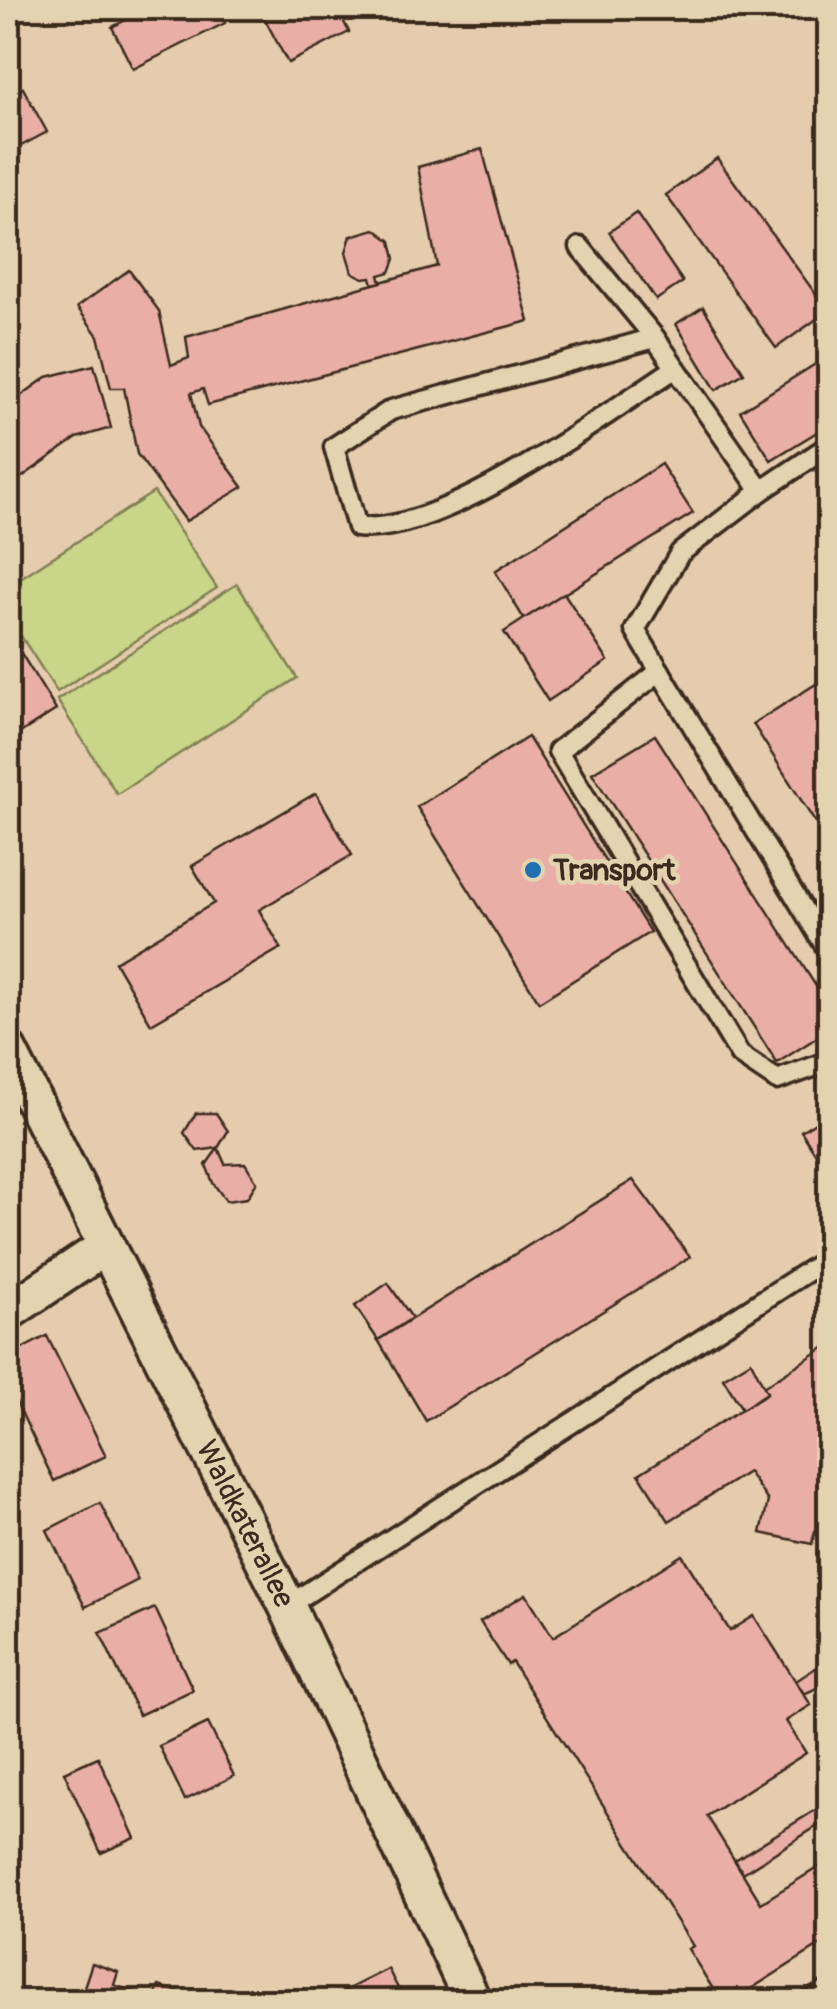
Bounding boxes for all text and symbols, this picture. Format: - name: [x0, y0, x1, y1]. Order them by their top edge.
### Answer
- place label: Transport: [552, 852, 676, 889]
- marker: Transport: [522, 859, 544, 881]
- street label: Waldkaterallee: [188, 1434, 303, 1614]

